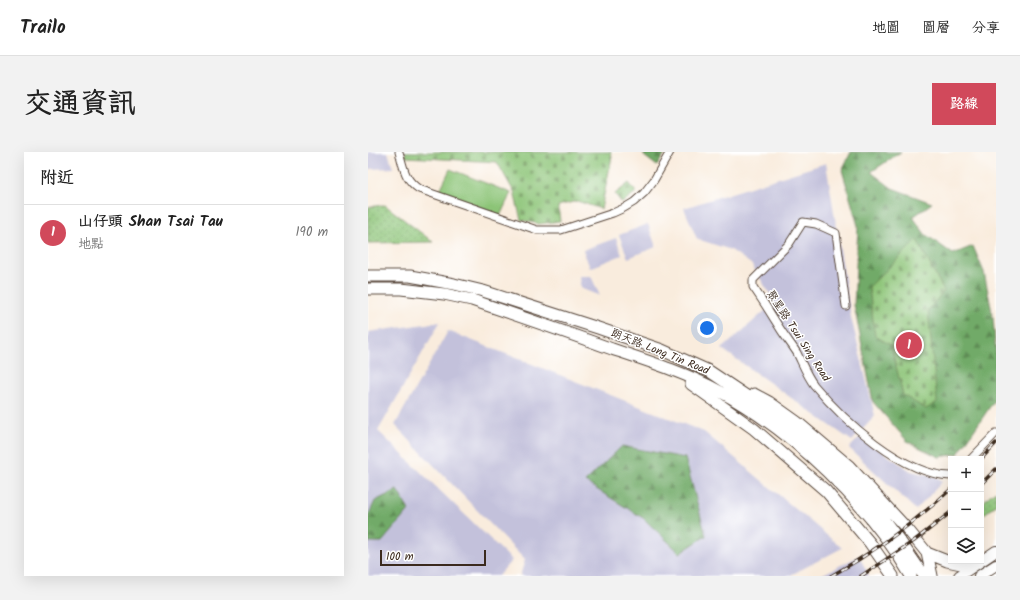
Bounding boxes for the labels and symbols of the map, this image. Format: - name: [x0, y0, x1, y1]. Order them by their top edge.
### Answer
- street label: 聚星路 Tsui Sing Road: [761, 287, 835, 386]
- your location: [697, 318, 717, 338]
- street label: 朗天路 Long Tin Road: [608, 324, 712, 380]
- pin: 1: [896, 330, 922, 360]
- scale bar: [380, 548, 486, 567]

